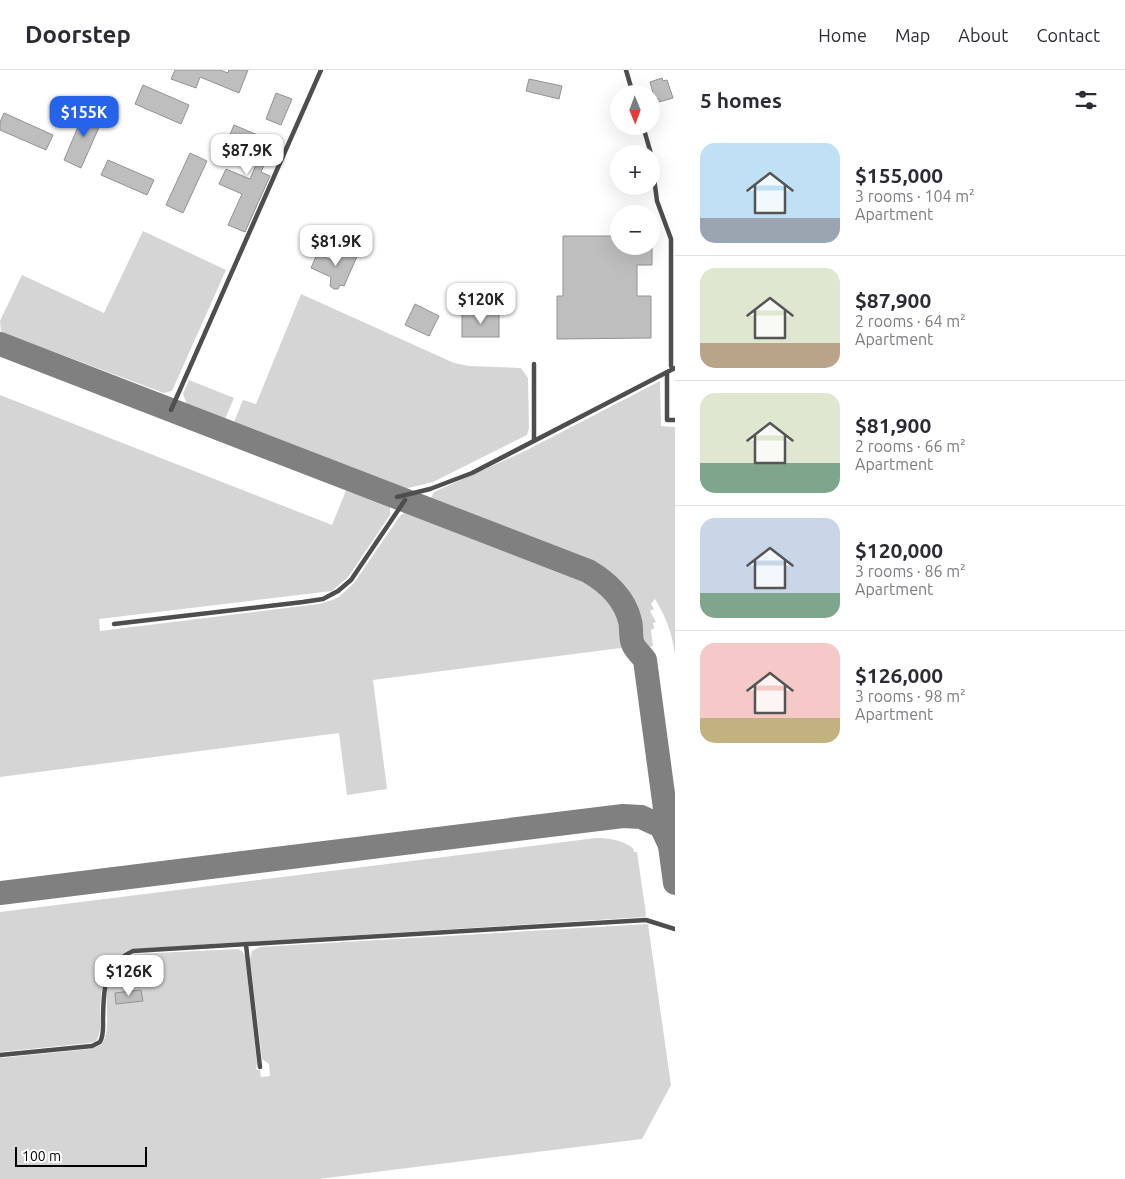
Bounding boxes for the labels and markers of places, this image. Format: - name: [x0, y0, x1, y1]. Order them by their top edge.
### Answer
- pin: $155K: [49, 96, 119, 138]
- pin: $87.9K: [206, 134, 288, 176]
- pin: $81.9K: [295, 224, 377, 267]
- pin: $120K: [446, 282, 516, 325]
- pin: $126K: [94, 954, 164, 997]

